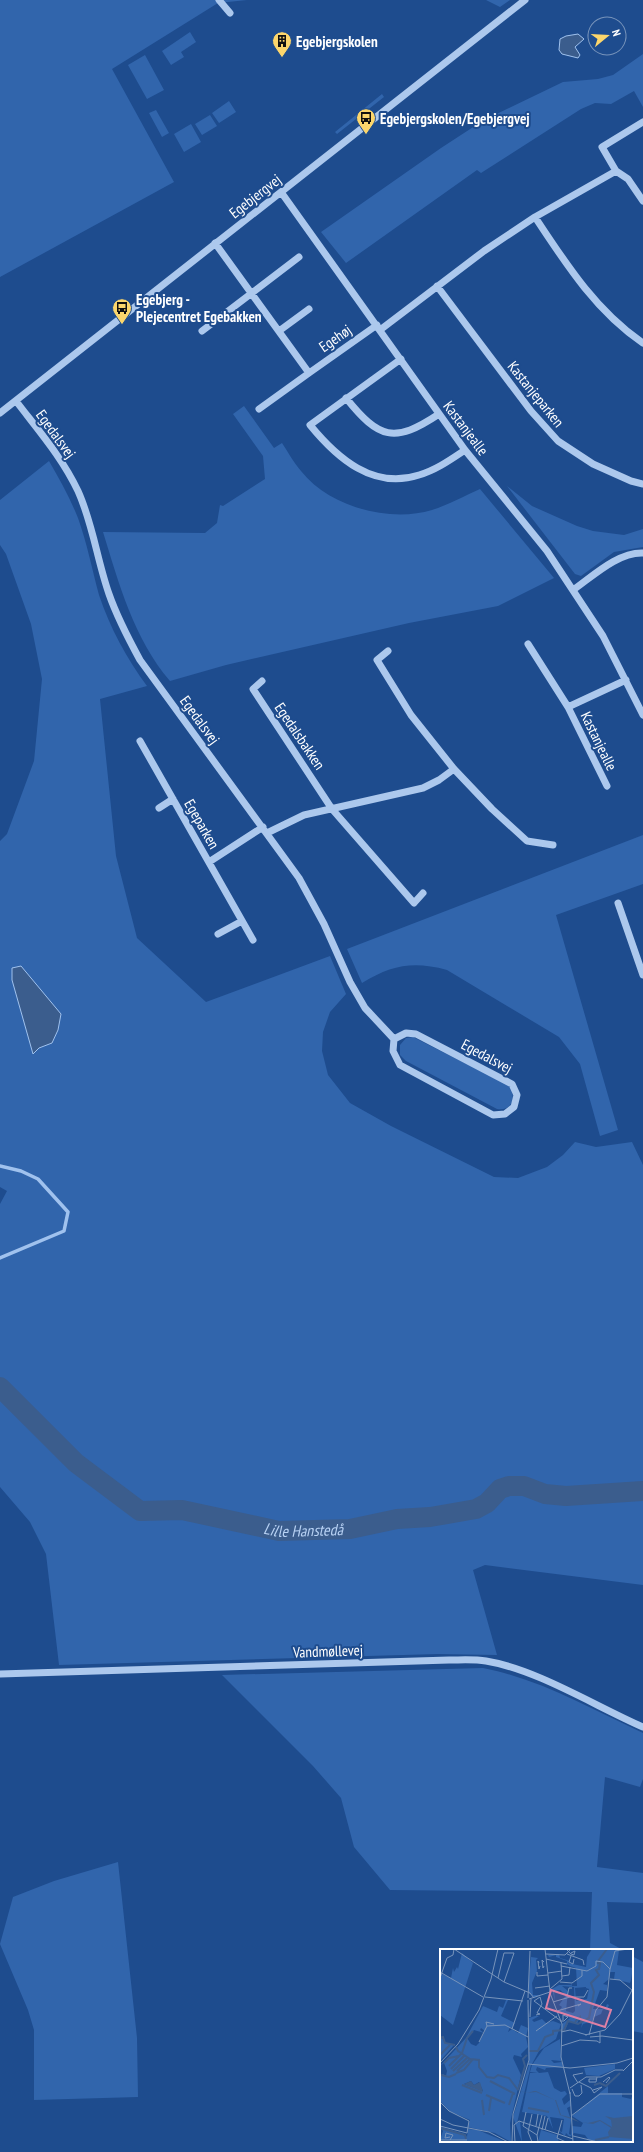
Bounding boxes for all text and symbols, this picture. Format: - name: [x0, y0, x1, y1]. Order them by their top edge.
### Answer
- north arrow: [587, 16, 627, 56]
- text: N: [609, 28, 624, 38]
- building icon: Egebjergskolen: [271, 30, 293, 58]
- place label: Egebjergskolen: [296, 32, 378, 51]
- bus stop icon: Egebjergskolen/Egebjergvej: [355, 107, 377, 135]
- place label: Egebjergskolen/Egebjergvej: [380, 109, 530, 128]
- street label: Egebjergvej: [225, 170, 285, 222]
- place label: Egebjerg - Plejecentret Egebakken: [136, 290, 262, 326]
- bus stop icon: Egebjerg - Plejecentret Egebakken: [111, 297, 133, 325]
- street label: Egehøj: [315, 320, 355, 356]
- street label: Kastanjeparken: [504, 357, 568, 431]
- street label: Kastanjealle: [439, 397, 493, 459]
- street label: Egedalsvej: [32, 406, 80, 462]
- street label: Egedalsvej: [176, 692, 224, 748]
- street label: Egedalsbakken: [271, 699, 329, 773]
- street label: Kastanjealle: [577, 708, 621, 774]
- street label: Egeparken: [180, 796, 224, 852]
- street label: Egedalsvej: [458, 1035, 516, 1077]
- water label: Lille Hanstedå: [262, 1518, 345, 1541]
- street label: Vandmøllevej: [292, 1640, 363, 1662]
- inset map: [440, 1949, 633, 2142]

